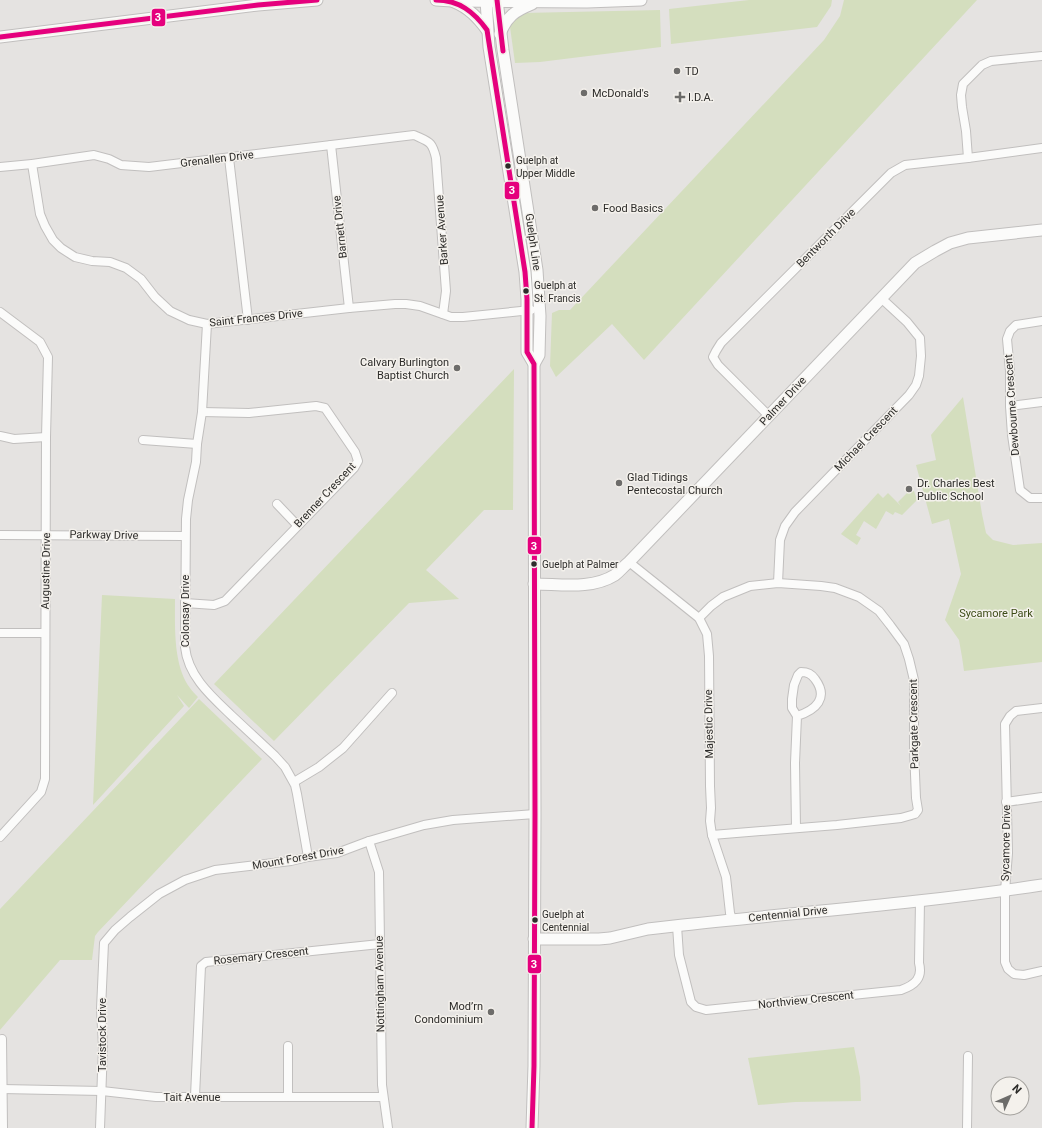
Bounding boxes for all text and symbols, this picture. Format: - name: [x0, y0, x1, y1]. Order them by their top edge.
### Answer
- line badge: 3: [151, 8, 166, 27]
- text: 3: [155, 11, 161, 24]
- place label: TD: [685, 65, 699, 78]
- marker: TD: [672, 66, 682, 76]
- place label: McDonald's: [592, 87, 649, 100]
- marker: McDonald's: [579, 88, 589, 98]
- place label: I.D.A.: [688, 91, 714, 104]
- marker: I.D.A.: [675, 92, 685, 102]
- street label: Grenallen Drive: [180, 148, 255, 170]
- place label: Guelph at Upper Middle: [516, 155, 575, 179]
- marker: Guelph at Upper Middle: [503, 161, 513, 171]
- line badge: 3: [504, 181, 520, 200]
- text: 3: [509, 184, 515, 197]
- street label: Barker Avenue: [433, 194, 451, 266]
- street label: Barnett Drive: [330, 195, 350, 259]
- place label: Food Basics: [603, 202, 663, 215]
- marker: Food Basics: [590, 203, 600, 213]
- street label: Bentworth Drive: [794, 206, 858, 270]
- street label: Guelph Line: [523, 213, 543, 272]
- place label: Guelph at St. Francis: [534, 280, 581, 304]
- marker: Guelph at St. Francis: [521, 286, 531, 296]
- street label: Saint Frances Drive: [209, 307, 303, 329]
- street label: Dewbourne Crescent: [1002, 353, 1022, 456]
- place label: Calvary Burlington Baptist Church: [360, 356, 449, 382]
- marker: Calvary Burlington Baptist Church: [452, 363, 462, 373]
- street label: Palmer Drive: [757, 374, 809, 428]
- street label: Michael Crescent: [832, 404, 900, 474]
- street label: Brenner Crescent: [291, 459, 359, 530]
- place label: Glad Tidings Pentecostal Church: [627, 471, 723, 497]
- place label: Dr. Charles Best Public School: [917, 477, 995, 503]
- marker: Glad Tidings Pentecostal Church: [614, 478, 624, 488]
- marker: Dr. Charles Best Public School: [904, 484, 914, 494]
- street label: Parkway Drive: [69, 528, 139, 542]
- street label: Augustine Drive: [39, 532, 53, 609]
- line badge: 3: [527, 536, 542, 555]
- text: 3: [531, 540, 537, 553]
- marker: Guelph at Palmer: [529, 559, 539, 569]
- place label: Guelph at Palmer: [542, 559, 619, 570]
- street label: Colonsay Drive: [179, 574, 192, 647]
- park label: Sycamore Park: [959, 607, 1033, 620]
- street label: Parkgate Crescent: [907, 679, 921, 769]
- street label: Majestic Drive: [702, 689, 716, 759]
- street label: Sycamore Drive: [999, 805, 1013, 881]
- street label: Mount Forest Drive: [251, 844, 345, 872]
- street label: Centennial Drive: [748, 903, 828, 925]
- place label: Guelph at Centennial: [542, 909, 589, 933]
- marker: Guelph at Centennial: [530, 915, 540, 925]
- street label: Nottingham Avenue: [373, 935, 387, 1032]
- street label: Rosemary Crescent: [213, 945, 310, 967]
- line badge: 3: [527, 954, 542, 974]
- text: 3: [531, 958, 537, 971]
- street label: Northview Crescent: [757, 988, 855, 1011]
- street label: Tavistock Drive: [96, 998, 109, 1072]
- place label: Mod’rn Condominium: [414, 1000, 483, 1026]
- marker: Mod’rn Condominium: [486, 1007, 496, 1017]
- north arrow: [990, 1076, 1030, 1116]
- text: N: [1009, 1082, 1024, 1097]
- street label: Tait Avenue: [164, 1091, 221, 1104]

